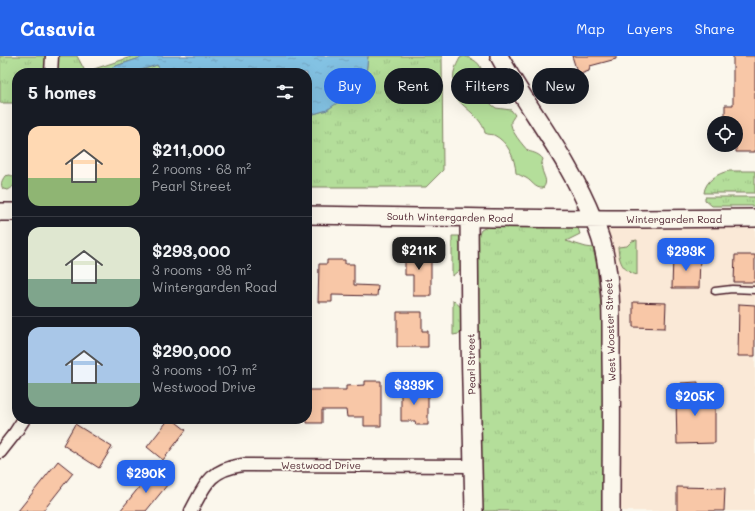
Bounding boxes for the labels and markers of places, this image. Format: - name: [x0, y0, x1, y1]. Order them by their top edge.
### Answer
- pin: $211K: [391, 237, 447, 271]
- pin: $293K: [658, 238, 714, 272]
- pin: $339K: [386, 372, 442, 406]
- pin: $205K: [667, 383, 723, 417]
- pin: $290K: [118, 460, 174, 494]

